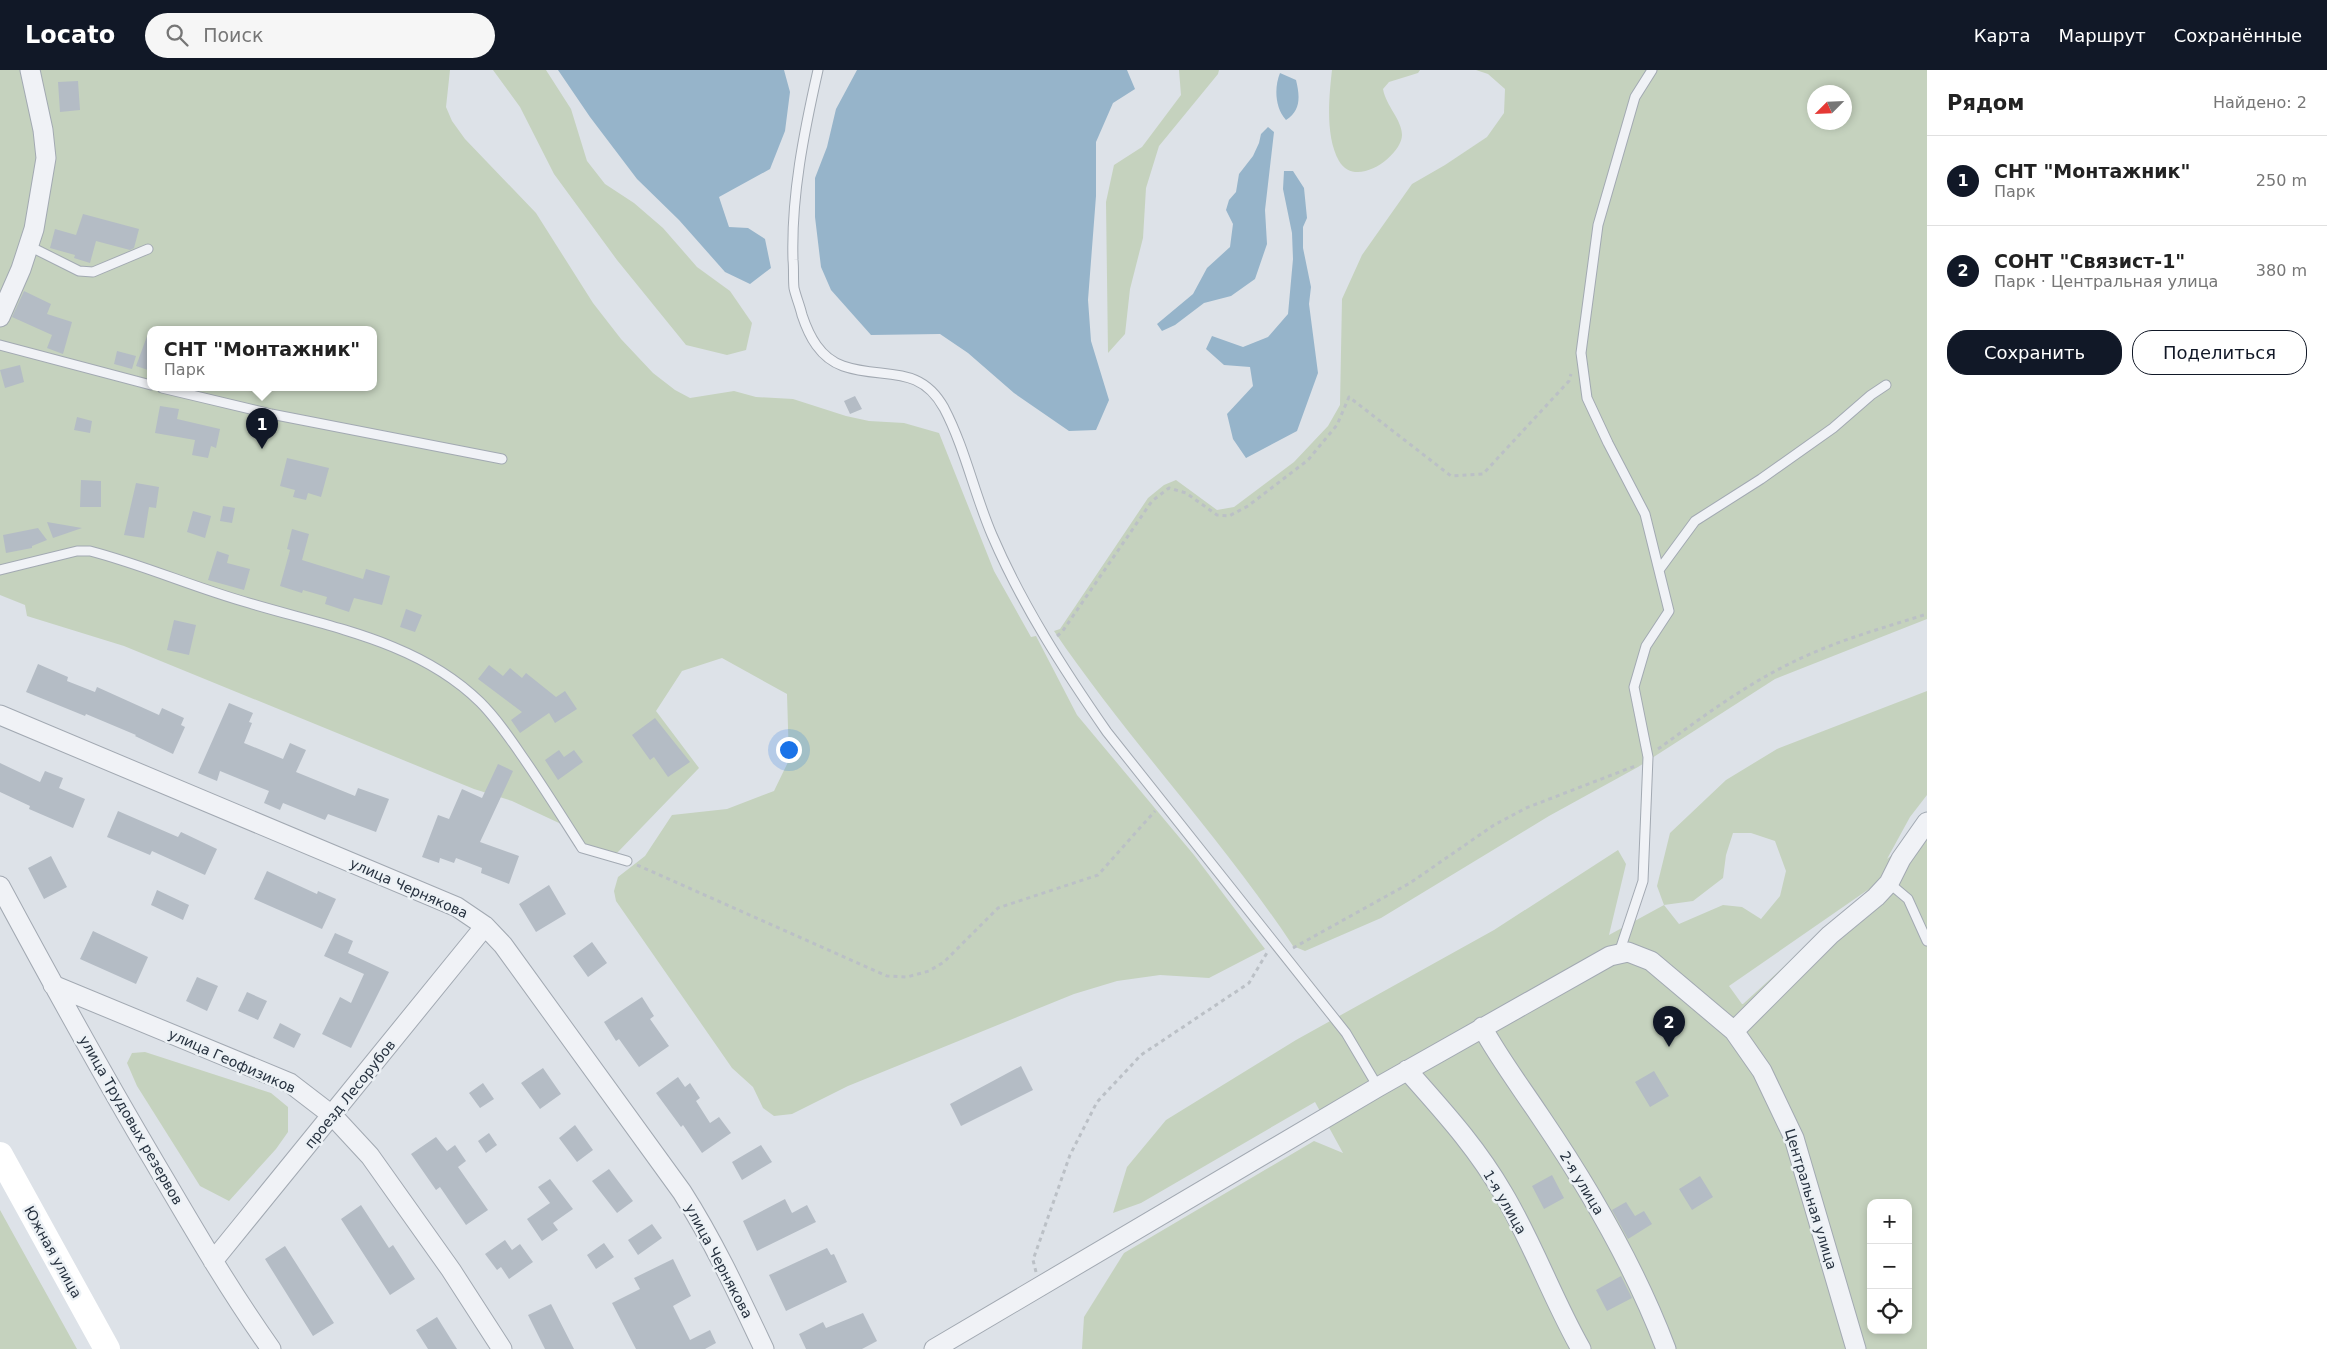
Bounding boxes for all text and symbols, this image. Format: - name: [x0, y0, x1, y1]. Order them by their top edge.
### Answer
- search box: [145, 13, 495, 58]
- text: Locato: [25, 21, 115, 49]
- icon: search: [163, 21, 191, 49]
- text: Поиск: [203, 24, 263, 46]
- text: Карта: [1974, 25, 2031, 46]
- text: Маршрут: [2059, 25, 2146, 46]
- text: Сохранённые: [2174, 25, 2302, 46]
- north arrow: [1807, 85, 1852, 130]
- text: Рядом: [1947, 91, 2024, 115]
- text: Найдено: 2: [2213, 93, 2307, 112]
- text: СНТ "Монтажник": [1994, 160, 2190, 182]
- text: 1: [1957, 171, 1969, 190]
- text: 250 m: [2256, 171, 2307, 190]
- text: Парк: [1994, 182, 2036, 201]
- text: СОНТ "Связист-1": [1994, 250, 2185, 272]
- text: 2: [1957, 261, 1969, 280]
- text: 380 m: [2256, 261, 2307, 280]
- text: Парк · Центральная улица: [1994, 272, 2218, 291]
- popup: [147, 326, 377, 391]
- button: Сохранить: [1947, 330, 2122, 375]
- button: Поделиться: [2132, 330, 2307, 375]
- text: СНТ "Монтажник": [164, 338, 360, 360]
- text: Парк: [164, 360, 205, 379]
- pin: 1: [246, 408, 278, 449]
- your location: [776, 737, 802, 763]
- street label: улица Чернякова: [348, 855, 470, 921]
- pin: 2: [1653, 1006, 1685, 1047]
- street label: улица Геофизиков: [166, 1026, 298, 1096]
- street label: улица Трудовых резервов: [76, 1033, 186, 1207]
- street label: проезд Лесорубов: [301, 1037, 399, 1151]
- street label: Центральная улица: [1782, 1127, 1840, 1271]
- street label: 2-я улица: [1557, 1148, 1607, 1218]
- street label: 1-я улица: [1480, 1167, 1530, 1237]
- map controls: [1867, 1199, 1912, 1334]
- button: +: [1867, 1199, 1912, 1244]
- street label: улица Чернякова: [682, 1201, 756, 1321]
- street label: Южная улица: [21, 1203, 85, 1301]
- button: −: [1867, 1244, 1912, 1289]
- button: locate: [1867, 1289, 1912, 1334]

